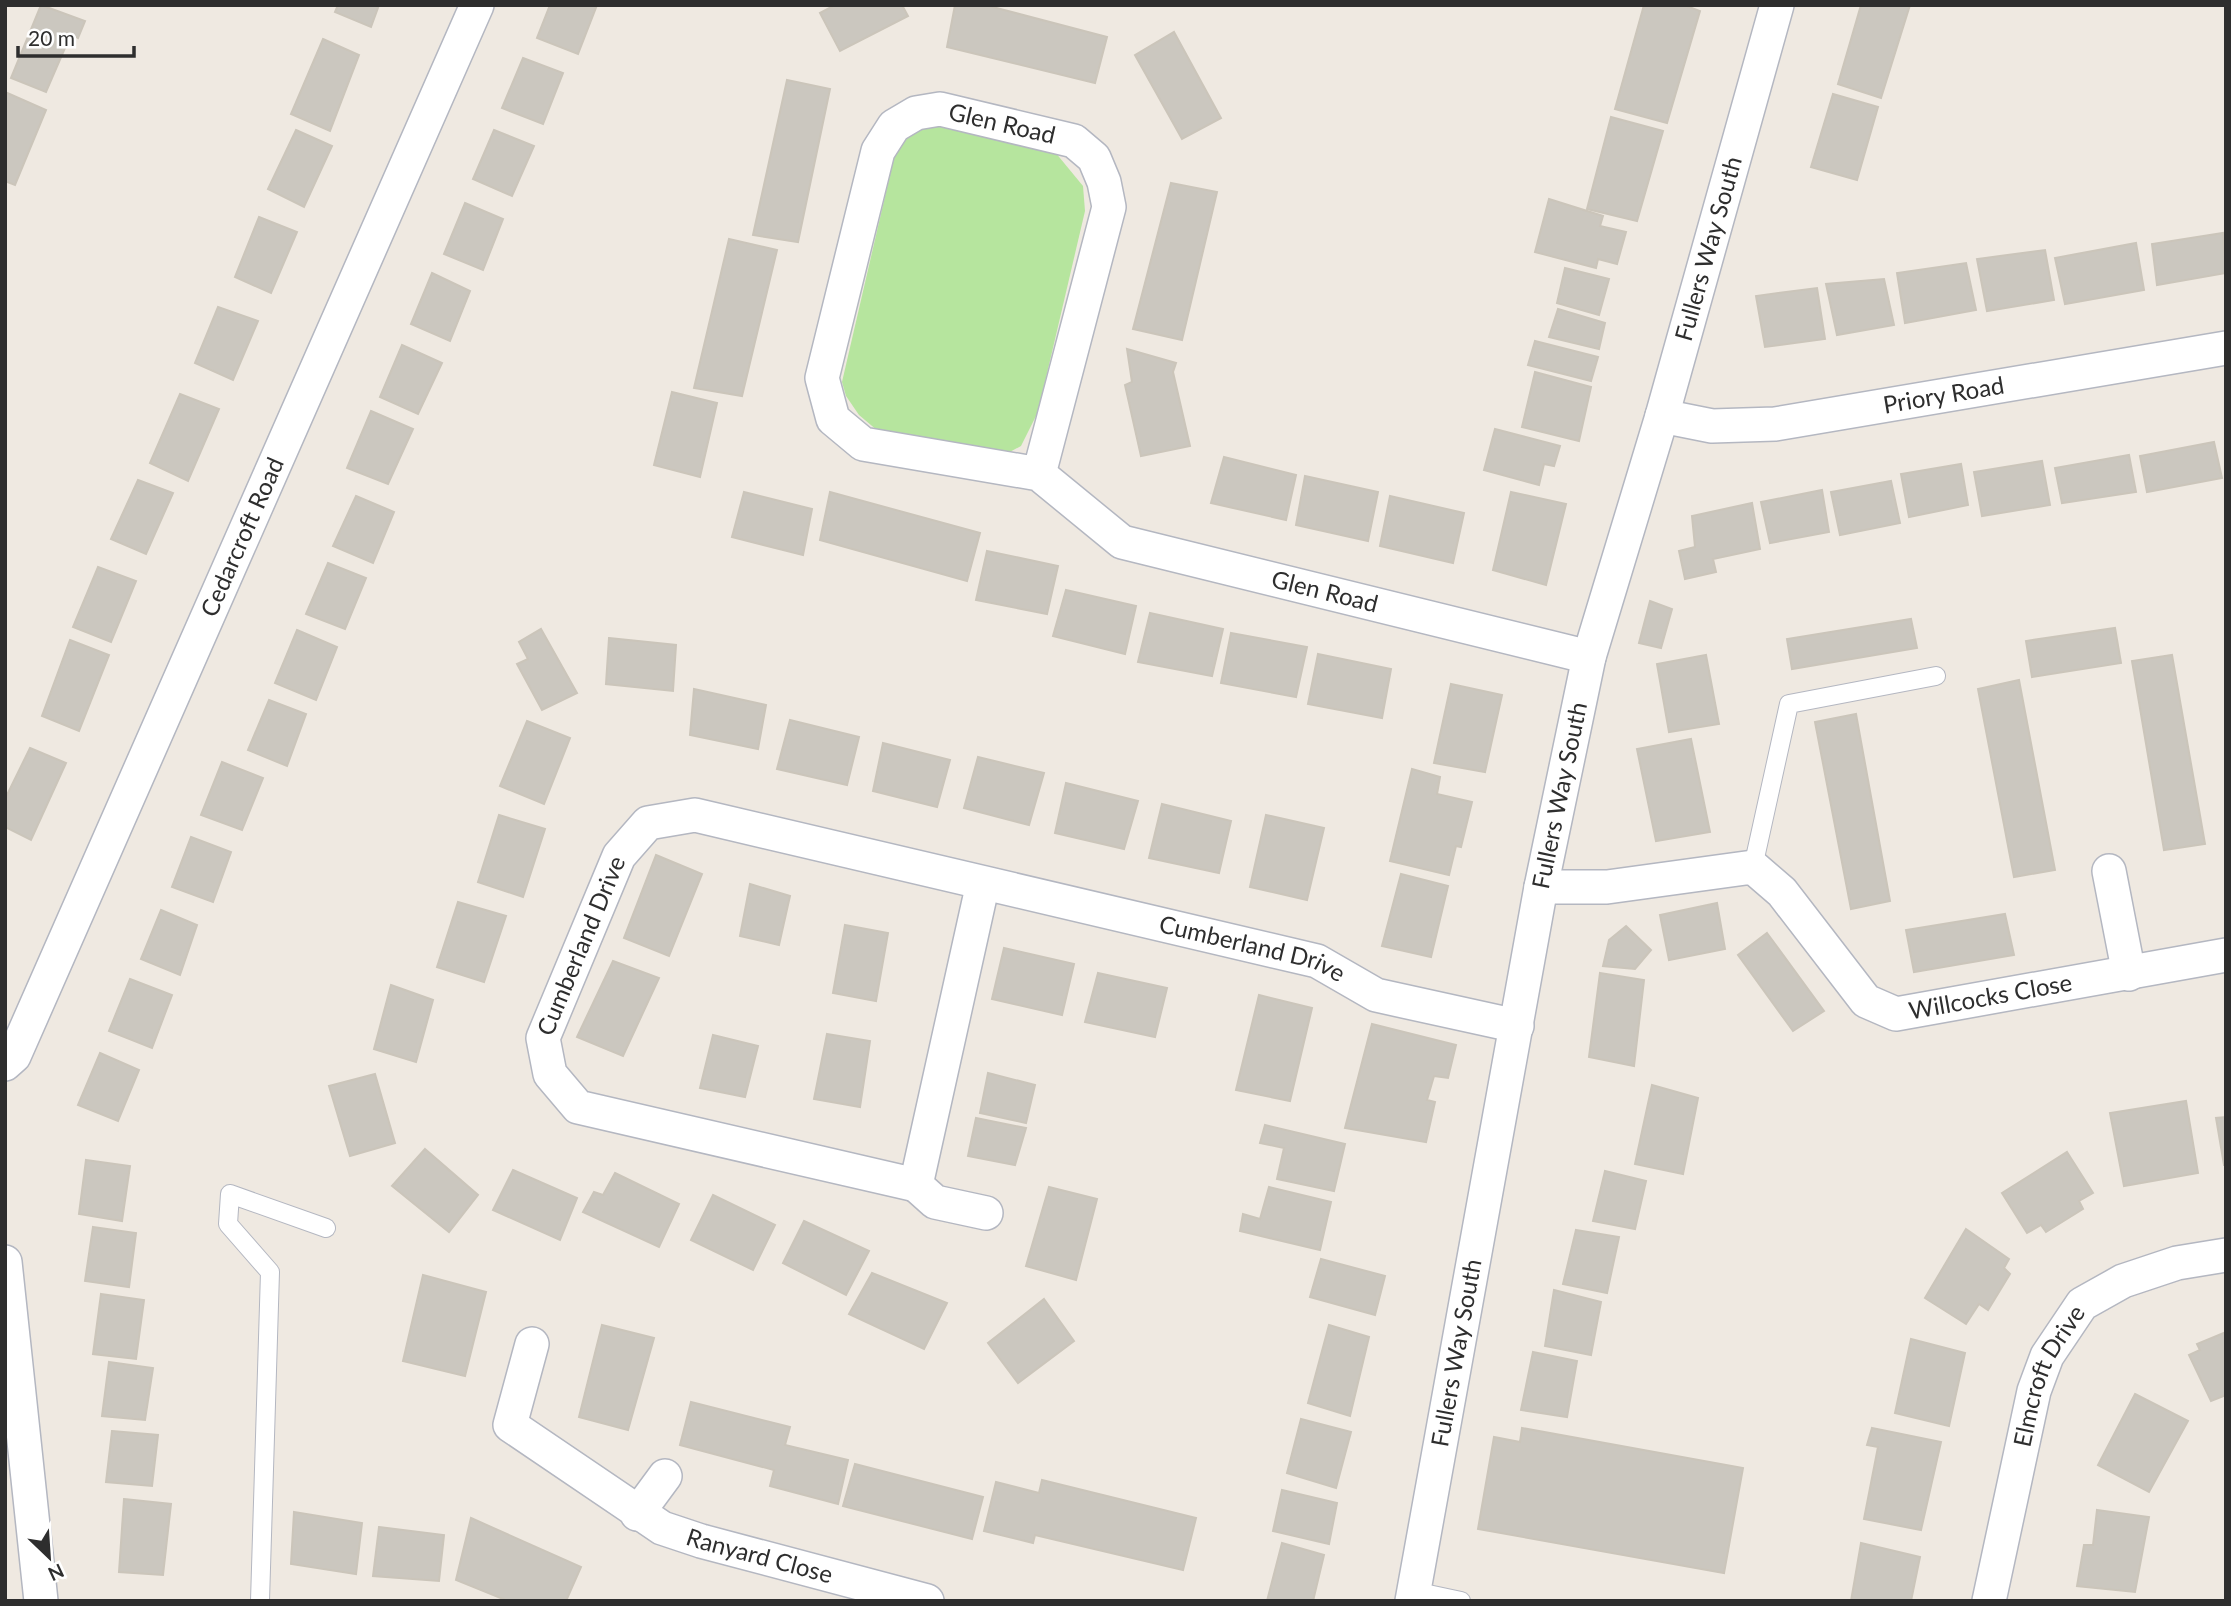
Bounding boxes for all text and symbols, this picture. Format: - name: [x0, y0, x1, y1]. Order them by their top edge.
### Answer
- scale bar: [18, 14, 133, 58]
- text: 20 m: [28, 25, 75, 50]
- street label: Glen Road: [946, 96, 1058, 149]
- street label: Fullers Way South: [1668, 153, 1747, 344]
- street label: Priory Road: [1881, 370, 2006, 419]
- street label: Cedarcroft Road: [193, 452, 289, 621]
- street label: Glen Road: [1269, 563, 1381, 618]
- street label: Fullers Way South: [1525, 699, 1592, 891]
- street label: Cumberland Drive: [530, 851, 630, 1039]
- street label: Cumberland Drive: [1156, 908, 1351, 987]
- street label: Willcocks Close: [1906, 967, 2074, 1024]
- street label: Fullers Way South: [1424, 1257, 1486, 1449]
- street label: Elmcroft Drive: [2006, 1299, 2090, 1449]
- street label: Ranyard Close: [683, 1521, 836, 1588]
- north arrow: [14, 1522, 84, 1592]
- text: N: [45, 1559, 68, 1586]

